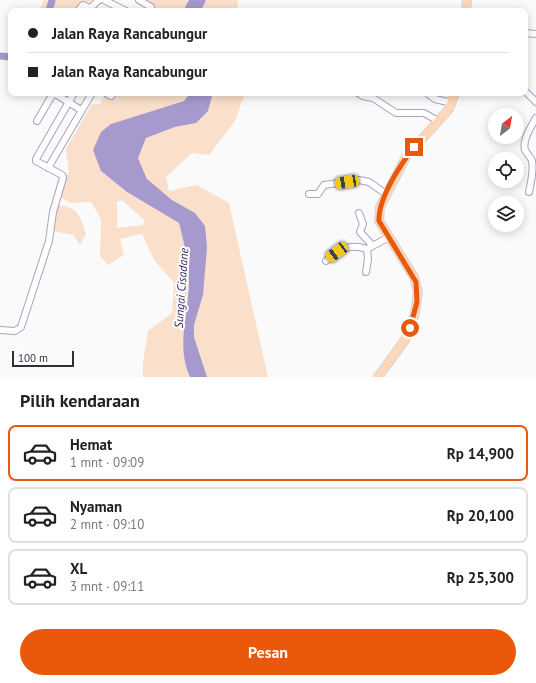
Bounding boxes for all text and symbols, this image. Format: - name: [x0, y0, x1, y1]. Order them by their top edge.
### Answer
- text: Jalan Raya Rancabungur: [52, 24, 207, 43]
- text: Jalan Raya Rancabungur: [52, 62, 207, 81]
- north arrow: [488, 108, 524, 144]
- map controls: [488, 108, 524, 232]
- route end: [405, 138, 423, 156]
- button: locate: [488, 152, 524, 188]
- car: [334, 174, 360, 190]
- button: layers: [488, 196, 524, 232]
- car: [324, 240, 350, 264]
- water label: Sungai Cisadane: [171, 247, 191, 329]
- route start: [401, 319, 419, 337]
- scale bar: [12, 349, 74, 368]
- text: 100 m: [18, 351, 48, 365]
- text: Pilih kendaraan: [20, 389, 140, 412]
- icon: car: [22, 435, 58, 471]
- text: Hemat: [70, 435, 112, 454]
- text: Rp 14,900: [447, 444, 514, 463]
- text: 1 mnt · 09:09: [70, 454, 144, 471]
- icon: car: [22, 497, 58, 533]
- text: Nyaman: [70, 497, 122, 516]
- text: Rp 20,100: [447, 506, 514, 525]
- text: 2 mnt · 09:10: [70, 516, 144, 533]
- icon: car: [22, 559, 58, 595]
- text: XL: [70, 559, 87, 578]
- text: Rp 25,300: [447, 568, 514, 587]
- text: 3 mnt · 09:11: [70, 578, 144, 595]
- button: Pesan: [20, 629, 516, 675]

